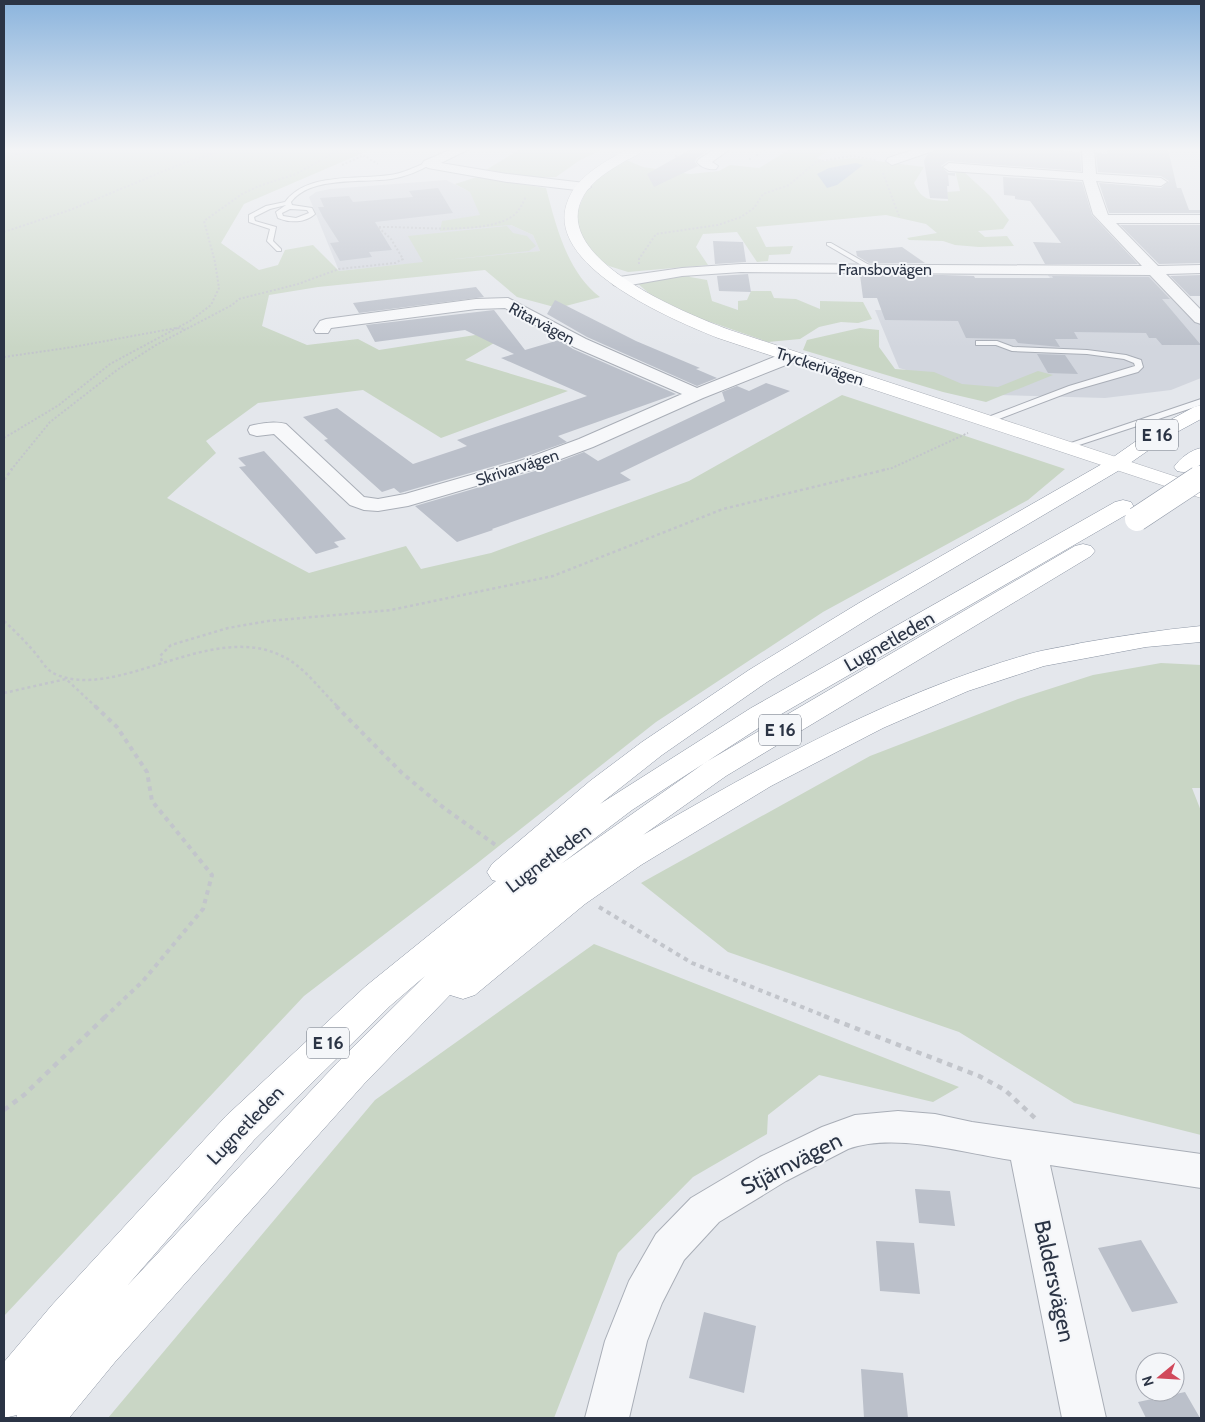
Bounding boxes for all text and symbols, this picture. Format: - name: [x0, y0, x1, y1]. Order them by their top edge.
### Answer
- street label: Fransbovägen: [838, 260, 932, 279]
- street label: Ritarvägen: [506, 298, 578, 349]
- street label: Tryckerivägen: [773, 343, 866, 390]
- road number: E 16: [1136, 420, 1178, 450]
- street label: Skrivarvägen: [473, 445, 561, 490]
- street label: Lugnetleden: [840, 606, 939, 677]
- road number: E 16: [759, 714, 801, 746]
- street label: Lugnetleden: [501, 819, 595, 898]
- road number: E 16: [307, 1028, 349, 1058]
- street label: Lugnetleden: [202, 1081, 289, 1170]
- street label: Stjärnvägen: [736, 1126, 846, 1200]
- street label: Baldersvägen: [1028, 1218, 1081, 1345]
- north arrow: [1135, 1352, 1185, 1402]
- text: N: [1138, 1374, 1158, 1389]

